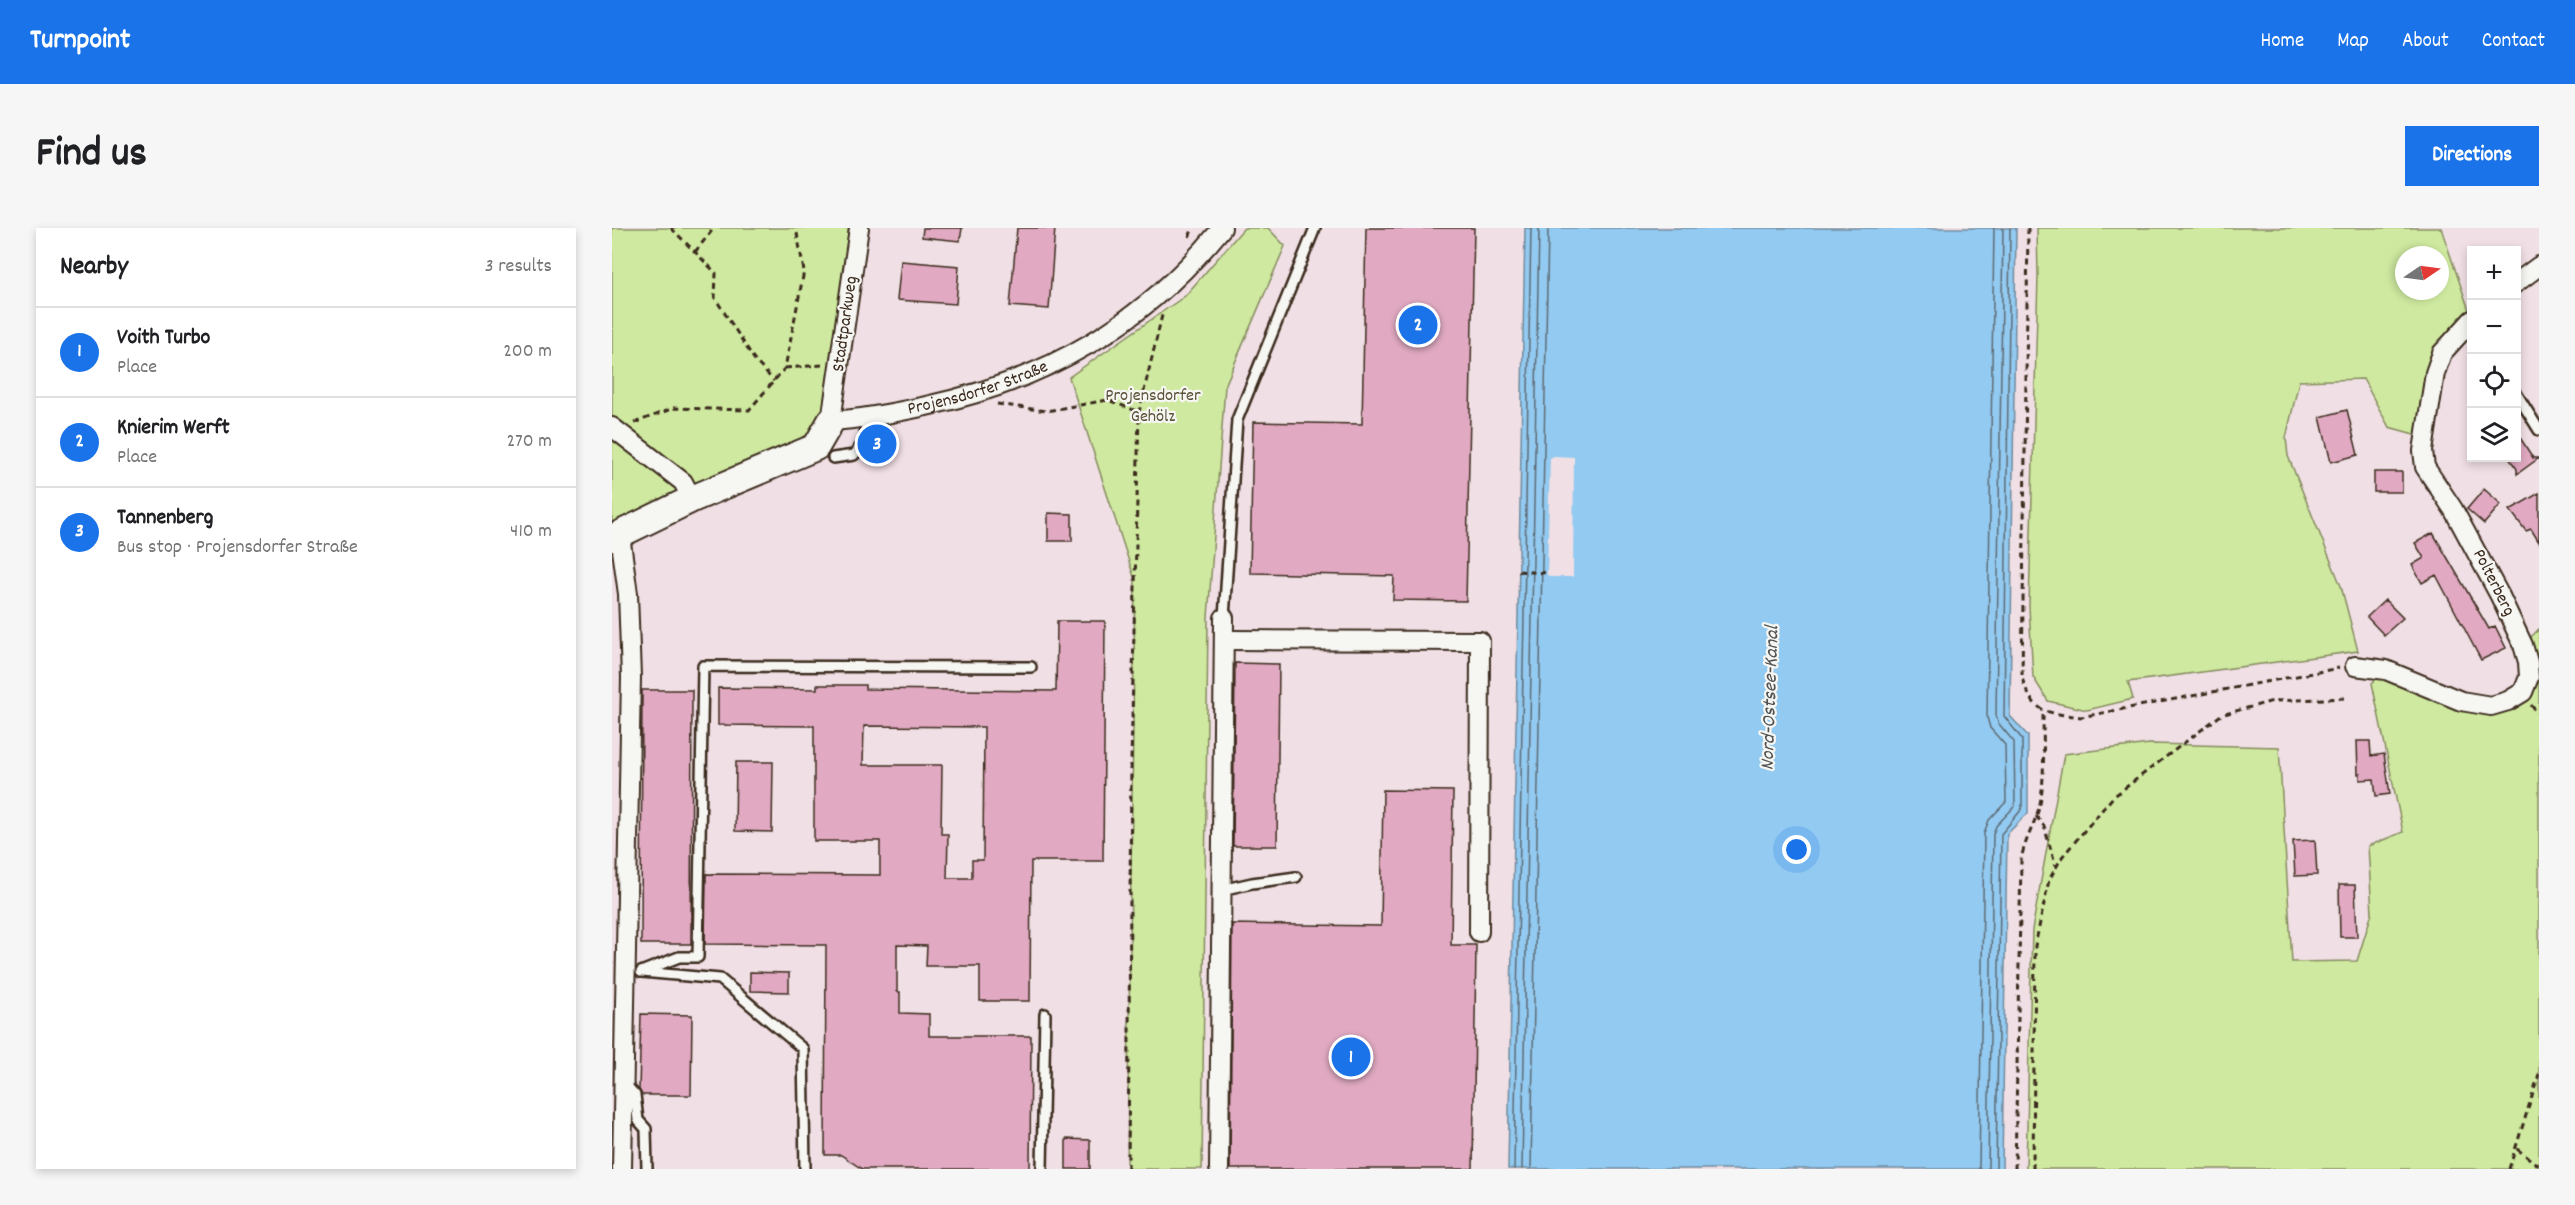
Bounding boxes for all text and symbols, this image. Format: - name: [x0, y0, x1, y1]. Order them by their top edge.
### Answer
- text: Turnpoint: [30, 22, 130, 62]
- text: Home: [2260, 27, 2304, 57]
- text: Map: [2337, 27, 2369, 57]
- text: About: [2402, 27, 2449, 57]
- text: Contact: [2482, 27, 2545, 57]
- text: Find us: [36, 126, 147, 186]
- button: Directions: [2405, 126, 2539, 186]
- north arrow: [2395, 246, 2449, 300]
- map controls: [2467, 246, 2521, 462]
- button: +: [2467, 246, 2521, 300]
- text: Nearby: [60, 249, 128, 286]
- text: 3 results: [485, 253, 552, 281]
- street label: Stadtparkweg: [827, 274, 865, 373]
- button: −: [2467, 300, 2521, 354]
- pin: 2: [1398, 302, 1438, 348]
- text: Voith Turbo: [117, 323, 210, 354]
- text: 1: [77, 338, 82, 366]
- text: 200 m: [503, 338, 552, 366]
- text: Place: [117, 354, 157, 382]
- button: locate: [2467, 354, 2521, 408]
- street label: Projensdorfer Straße: [905, 355, 1052, 422]
- park label: Projensdorfer Gehölz: [1105, 384, 1201, 430]
- button: layers: [2467, 408, 2521, 462]
- text: Knierim Werft: [117, 413, 230, 444]
- pin: 3: [858, 422, 896, 466]
- text: 2: [75, 428, 84, 456]
- text: 270 m: [506, 428, 552, 456]
- text: Place: [117, 444, 157, 472]
- text: Tannenberg: [117, 503, 213, 534]
- text: 3: [75, 518, 84, 546]
- text: 410 m: [510, 518, 552, 546]
- text: Bus stop · Projensdorfer Straße: [117, 534, 358, 562]
- street label: Polterberg: [2466, 545, 2521, 621]
- water label: Nord-Ostsee-Kanal: [1754, 623, 1788, 771]
- your location: [1782, 835, 1811, 864]
- pin: 1: [1332, 1034, 1370, 1080]

